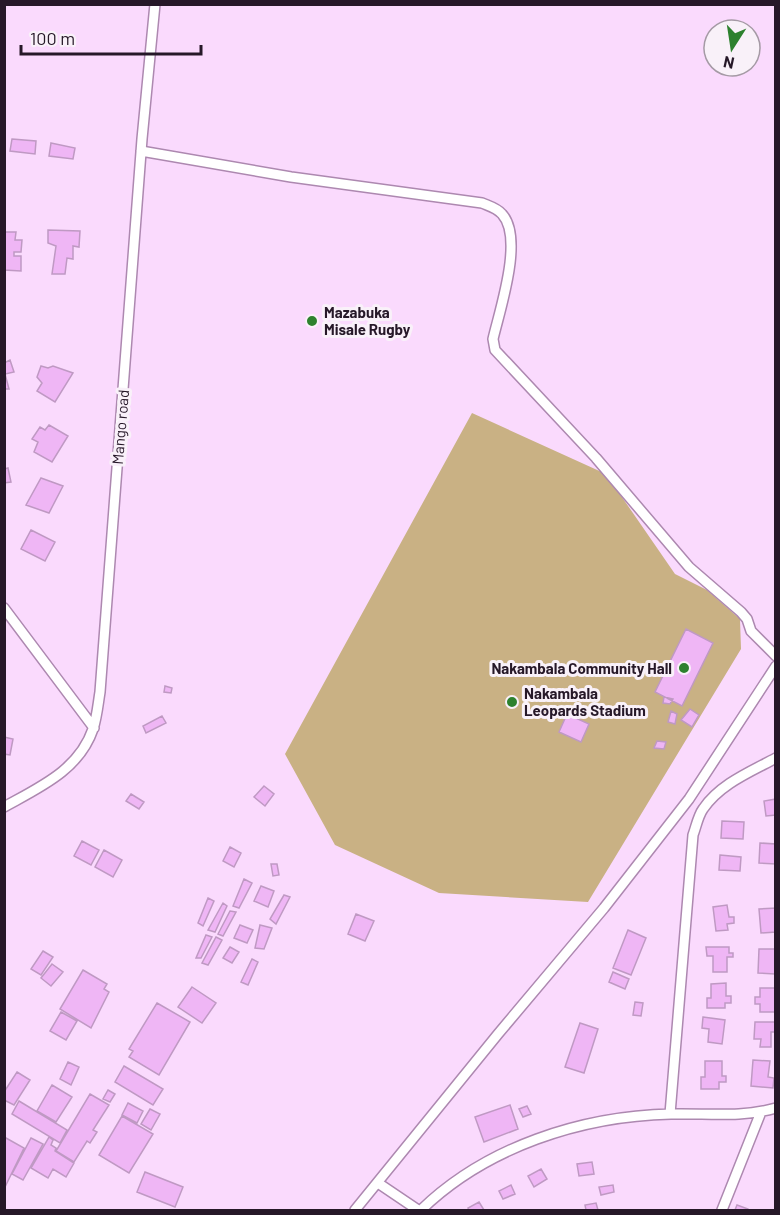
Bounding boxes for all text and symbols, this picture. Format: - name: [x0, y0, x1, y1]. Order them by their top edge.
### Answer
- scale bar: [21, 18, 201, 56]
- north arrow: [702, 18, 762, 78]
- text: 100 m: [30, 27, 75, 49]
- text: N: [722, 53, 736, 74]
- place label: Mazabuka Misale Rugby: [324, 303, 411, 338]
- marker: Mazabuka Misale Rugby: [305, 314, 319, 328]
- street label: Mango road: [108, 389, 132, 465]
- place label: Nakambala Community Hall: [491, 659, 672, 677]
- marker: Nakambala Community Hall: [677, 661, 691, 675]
- place label: Nakambala Leopards Stadium: [524, 684, 646, 719]
- marker: Nakambala Leopards Stadium: [505, 695, 519, 709]

